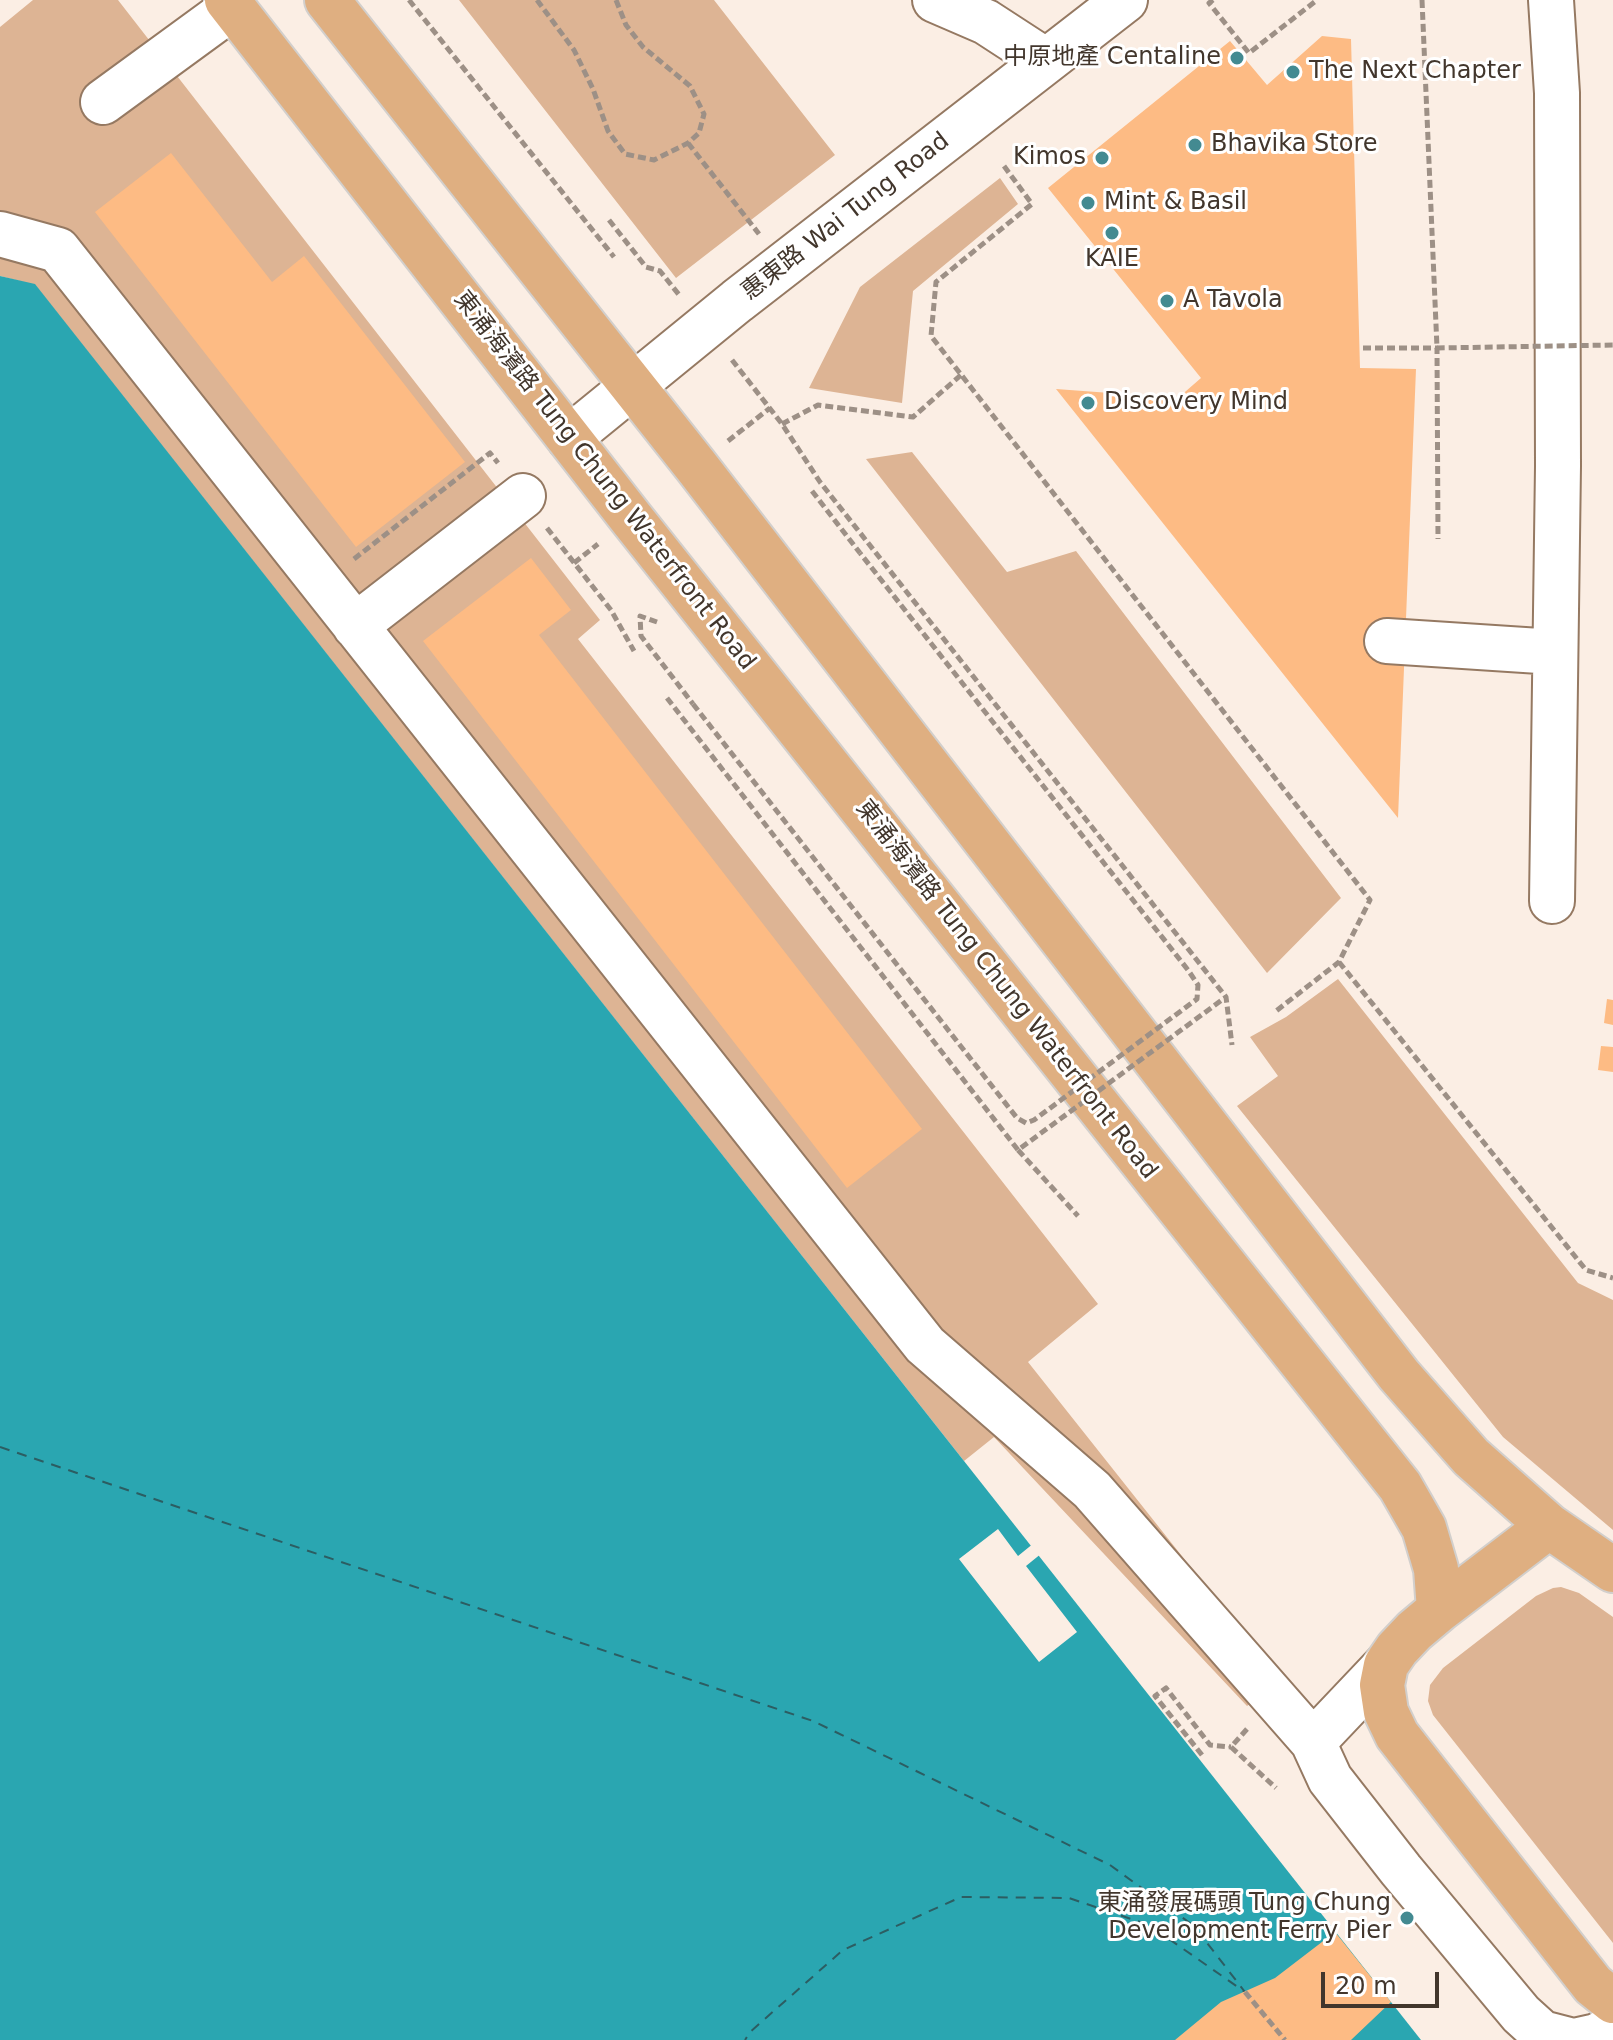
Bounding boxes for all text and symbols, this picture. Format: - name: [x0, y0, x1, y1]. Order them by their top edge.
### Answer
- place label: 中原地產 Centaline: [1003, 44, 1221, 72]
- marker: 中原地產 Centaline: [1228, 49, 1246, 67]
- place label: The Next Chapter: [1309, 58, 1521, 86]
- marker: The Next Chapter: [1284, 63, 1302, 81]
- street label: 惠東路 Wai Tung Road: [737, 127, 955, 307]
- place label: Bhavika Store: [1211, 131, 1378, 159]
- marker: Bhavika Store: [1186, 136, 1204, 154]
- place label: Kimos: [1013, 144, 1086, 172]
- marker: Kimos: [1093, 149, 1111, 167]
- place label: Mint & Basil: [1104, 189, 1247, 217]
- marker: Mint & Basil: [1079, 194, 1097, 212]
- marker: KAIE: [1103, 224, 1121, 242]
- place label: KAIE: [1085, 246, 1139, 274]
- street label: 東涌海濱路 Tung Chung Waterfront Road: [447, 286, 761, 676]
- place label: A Tavola: [1183, 287, 1283, 315]
- marker: A Tavola: [1158, 292, 1176, 310]
- place label: Discovery Mind: [1104, 389, 1288, 417]
- marker: Discovery Mind: [1079, 394, 1097, 412]
- street label: 東涌海濱路 Tung Chung Waterfront Road: [849, 795, 1163, 1185]
- place label: 東涌發展碼頭 Tung Chung Development Ferry Pier: [1097, 1890, 1391, 1946]
- marker: 東涌發展碼頭 Tung Chung Development Ferry Pier: [1398, 1909, 1416, 1927]
- scale bar: [1325, 1956, 1443, 2006]
- text: 20 m: [1335, 1972, 1397, 2000]

